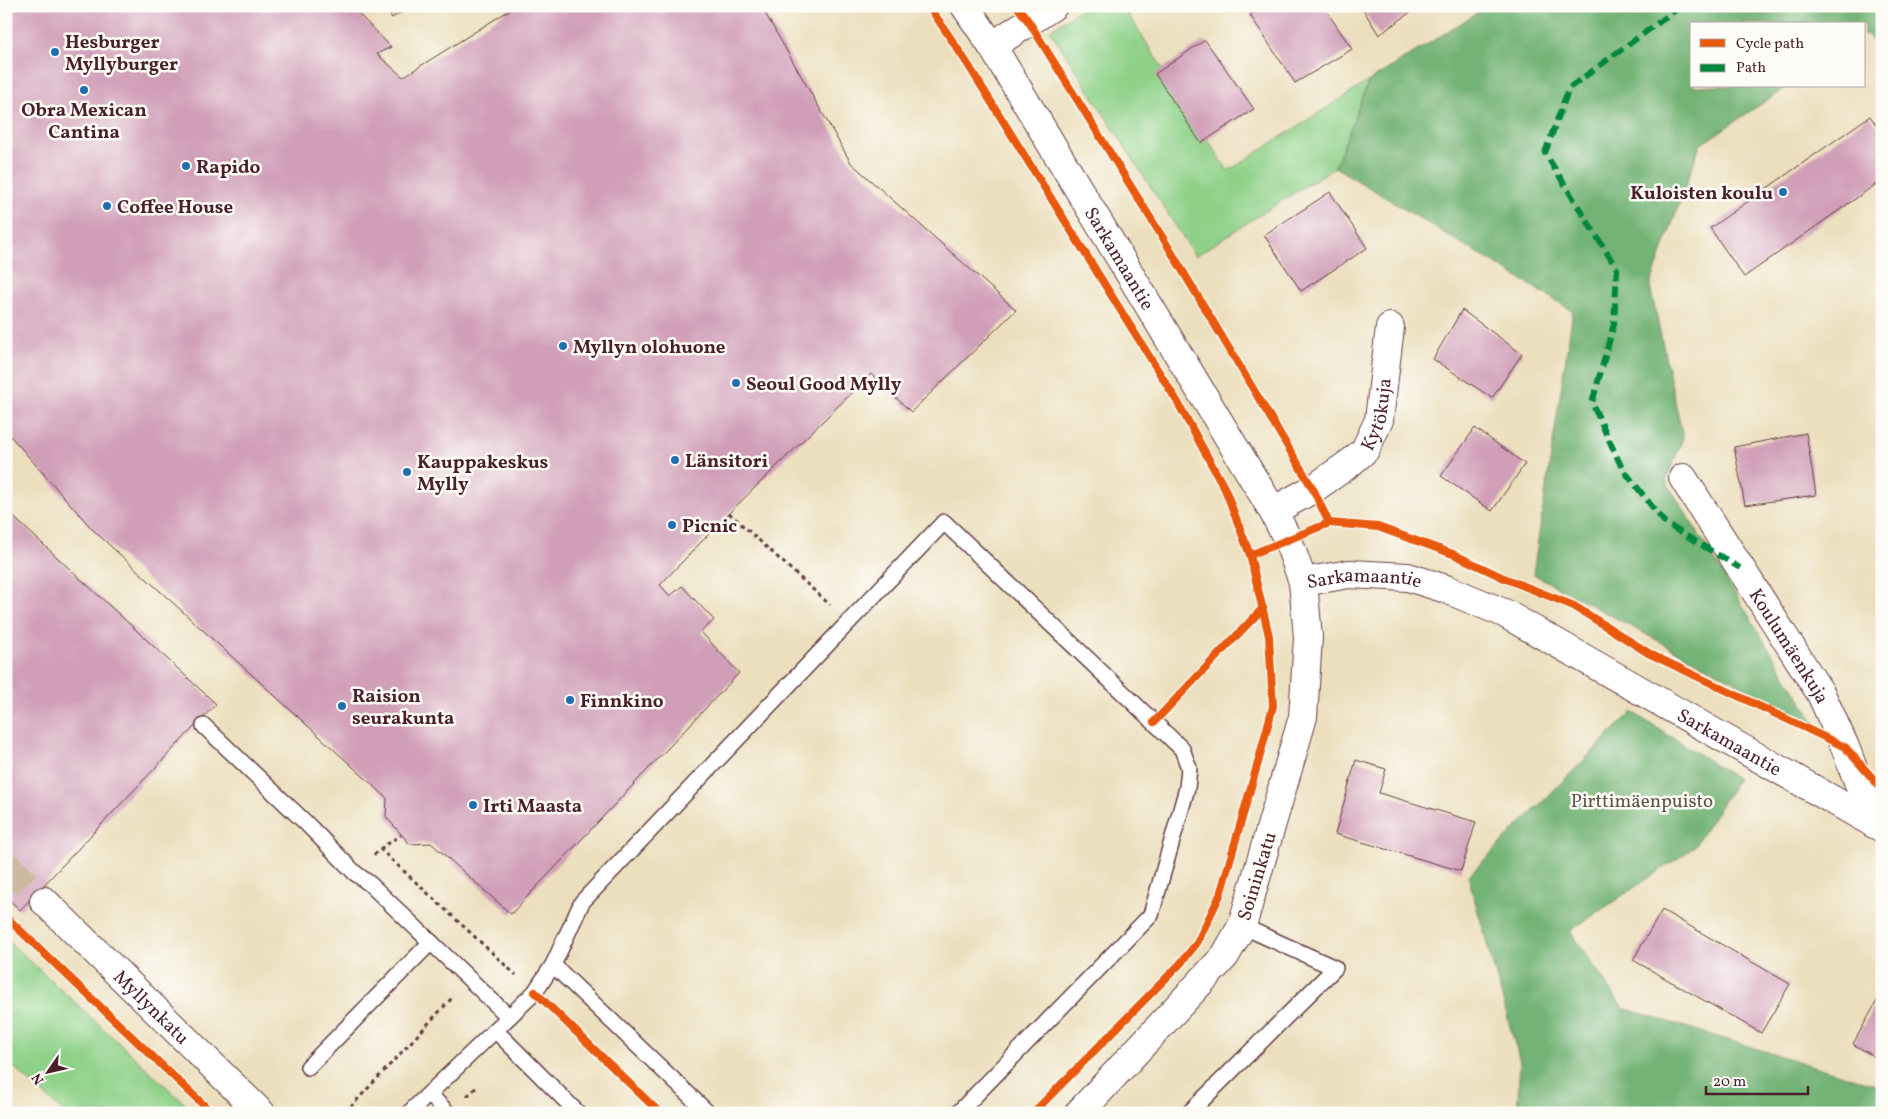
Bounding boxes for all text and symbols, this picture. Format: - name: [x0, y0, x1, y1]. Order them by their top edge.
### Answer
- legend: [1690, 22, 1866, 88]
- place label: Hesburger Myllyburger: [65, 30, 178, 78]
- text: Cycle path: [1736, 34, 1804, 55]
- marker: Hesburger Myllyburger: [49, 46, 61, 58]
- text: Path: [1736, 58, 1766, 79]
- marker: Obra Mexican Cantina: [78, 84, 90, 96]
- place label: Obra Mexican Cantina: [21, 98, 147, 146]
- place label: Rapido: [196, 155, 261, 181]
- marker: Rapido: [180, 160, 192, 172]
- place label: Kuloisten koulu: [1630, 181, 1773, 207]
- marker: Kuloisten koulu: [1777, 186, 1789, 198]
- place label: Coffee House: [117, 195, 234, 221]
- marker: Coffee House: [101, 200, 113, 212]
- street label: Sarkamaantie: [1077, 203, 1160, 316]
- place label: Myllyn olohuone: [573, 335, 726, 361]
- marker: Myllyn olohuone: [557, 340, 569, 352]
- place label: Seoul Good Mylly: [746, 372, 902, 398]
- marker: Seoul Good Mylly: [730, 377, 742, 389]
- street label: Kytökuja: [1356, 377, 1399, 455]
- place label: Länsitori: [685, 449, 768, 475]
- place label: Kauppakeskus Mylly: [417, 450, 549, 498]
- marker: Länsitori: [669, 454, 681, 466]
- marker: Kauppakeskus Mylly: [401, 466, 413, 478]
- place label: Picnic: [682, 514, 737, 540]
- marker: Picnic: [666, 519, 678, 531]
- street label: Sarkamaantie: [1305, 563, 1425, 596]
- street label: Koulumäenkuja: [1742, 584, 1835, 708]
- place label: Raision seurakunta: [352, 684, 454, 732]
- place label: Finnkino: [580, 689, 664, 715]
- marker: Finnkino: [564, 694, 576, 706]
- marker: Raision seurakunta: [336, 700, 348, 712]
- street label: Sarkamaantie: [1672, 703, 1786, 783]
- park label: Pirttimäenpuisto: [1571, 789, 1713, 815]
- place label: Irti Maasta: [483, 794, 582, 820]
- marker: Irti Maasta: [467, 799, 479, 811]
- street label: Soininkatu: [1232, 829, 1284, 924]
- street label: Myllynkatu: [107, 965, 194, 1051]
- north arrow: [22, 1046, 72, 1096]
- scale bar: [1706, 1064, 1808, 1096]
- text: N: [28, 1069, 49, 1088]
- text: 20 m: [1713, 1072, 1746, 1093]

